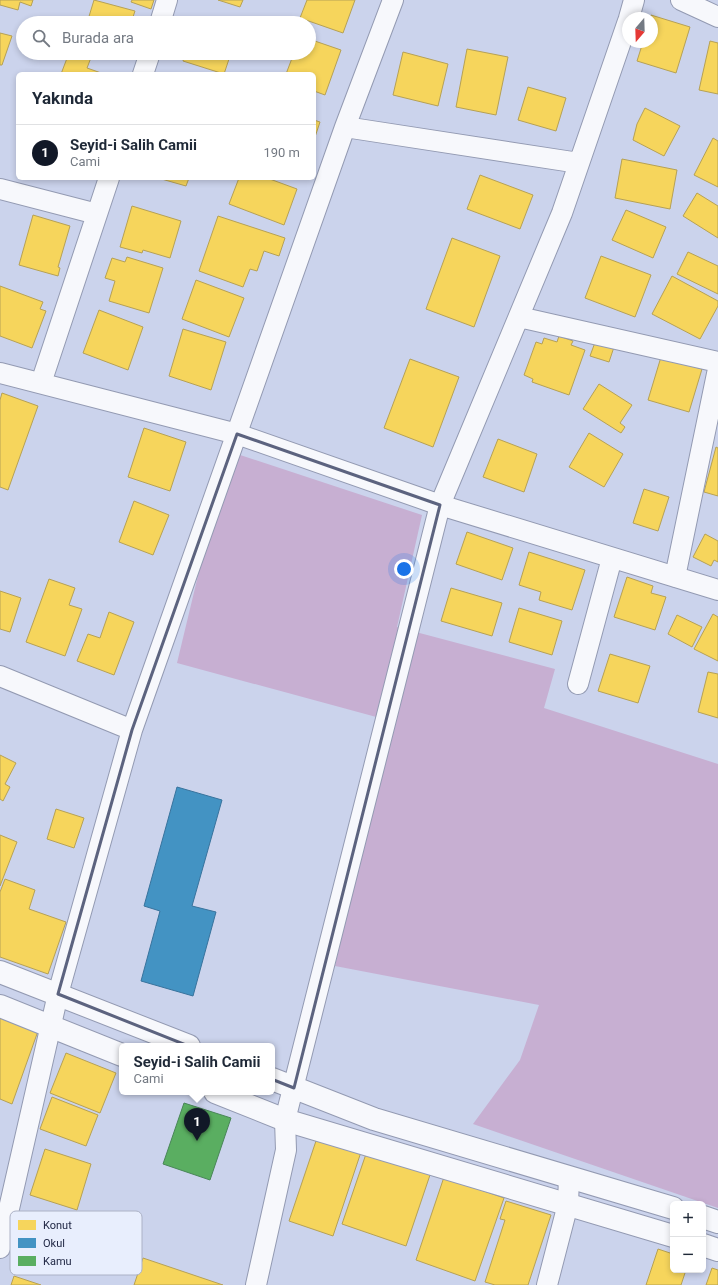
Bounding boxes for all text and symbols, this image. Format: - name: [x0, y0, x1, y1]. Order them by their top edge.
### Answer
- north arrow: [622, 12, 658, 48]
- search box: [16, 16, 316, 60]
- icon: search: [30, 27, 52, 49]
- text: Burada ara: [62, 29, 134, 47]
- text: Yakında: [32, 88, 93, 108]
- text: Seyid-i Salih Camii: [70, 136, 197, 154]
- text: 1: [41, 145, 49, 160]
- text: 190 m: [263, 145, 300, 160]
- text: Cami: [70, 154, 100, 169]
- your location: [394, 559, 414, 579]
- popup: [119, 1043, 275, 1095]
- text: Seyid-i Salih Camii: [134, 1053, 260, 1071]
- text: Cami: [134, 1071, 164, 1086]
- pin: 1: [184, 1108, 210, 1141]
- map controls: [670, 1201, 706, 1273]
- button: +: [670, 1201, 706, 1237]
- legend: [10, 1211, 142, 1275]
- text: Konut: [43, 1219, 72, 1232]
- text: Okul: [43, 1237, 65, 1250]
- button: −: [670, 1237, 706, 1273]
- text: Kamu: [43, 1255, 72, 1268]

